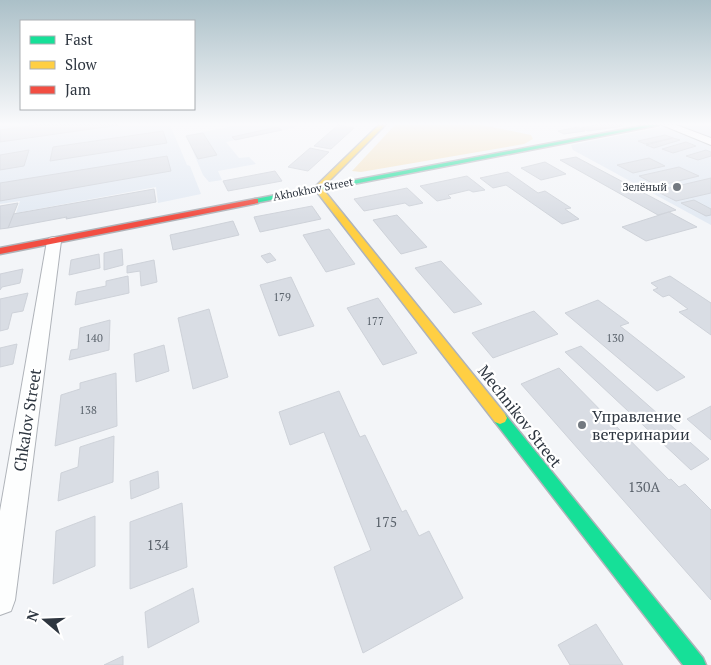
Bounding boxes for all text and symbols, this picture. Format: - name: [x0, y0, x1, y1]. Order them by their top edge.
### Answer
- legend: [20, 20, 195, 110]
- text: Fast: [65, 29, 93, 49]
- text: Slow: [65, 54, 98, 74]
- text: Jam: [65, 79, 91, 99]
- street label: Akhokhov Street: [272, 174, 354, 204]
- place label: Зелёный: [622, 180, 667, 194]
- marker: Зелёный: [671, 181, 683, 193]
- house number: 179: [273, 290, 291, 304]
- house number: 177: [366, 314, 384, 328]
- house number: 140: [85, 331, 103, 345]
- house number: 130: [606, 331, 624, 345]
- street label: Mechnikov Street: [473, 360, 567, 472]
- street label: Chkalov Street: [8, 367, 46, 473]
- house number: 138: [79, 403, 97, 417]
- place label: Управление ветеринарии: [592, 405, 690, 445]
- marker: Управление ветеринарии: [576, 419, 588, 431]
- house number: 130А: [628, 477, 660, 496]
- house number: 175: [375, 512, 397, 531]
- house number: 134: [147, 535, 170, 554]
- north arrow: [20, 595, 70, 645]
- text: N: [22, 607, 43, 624]

